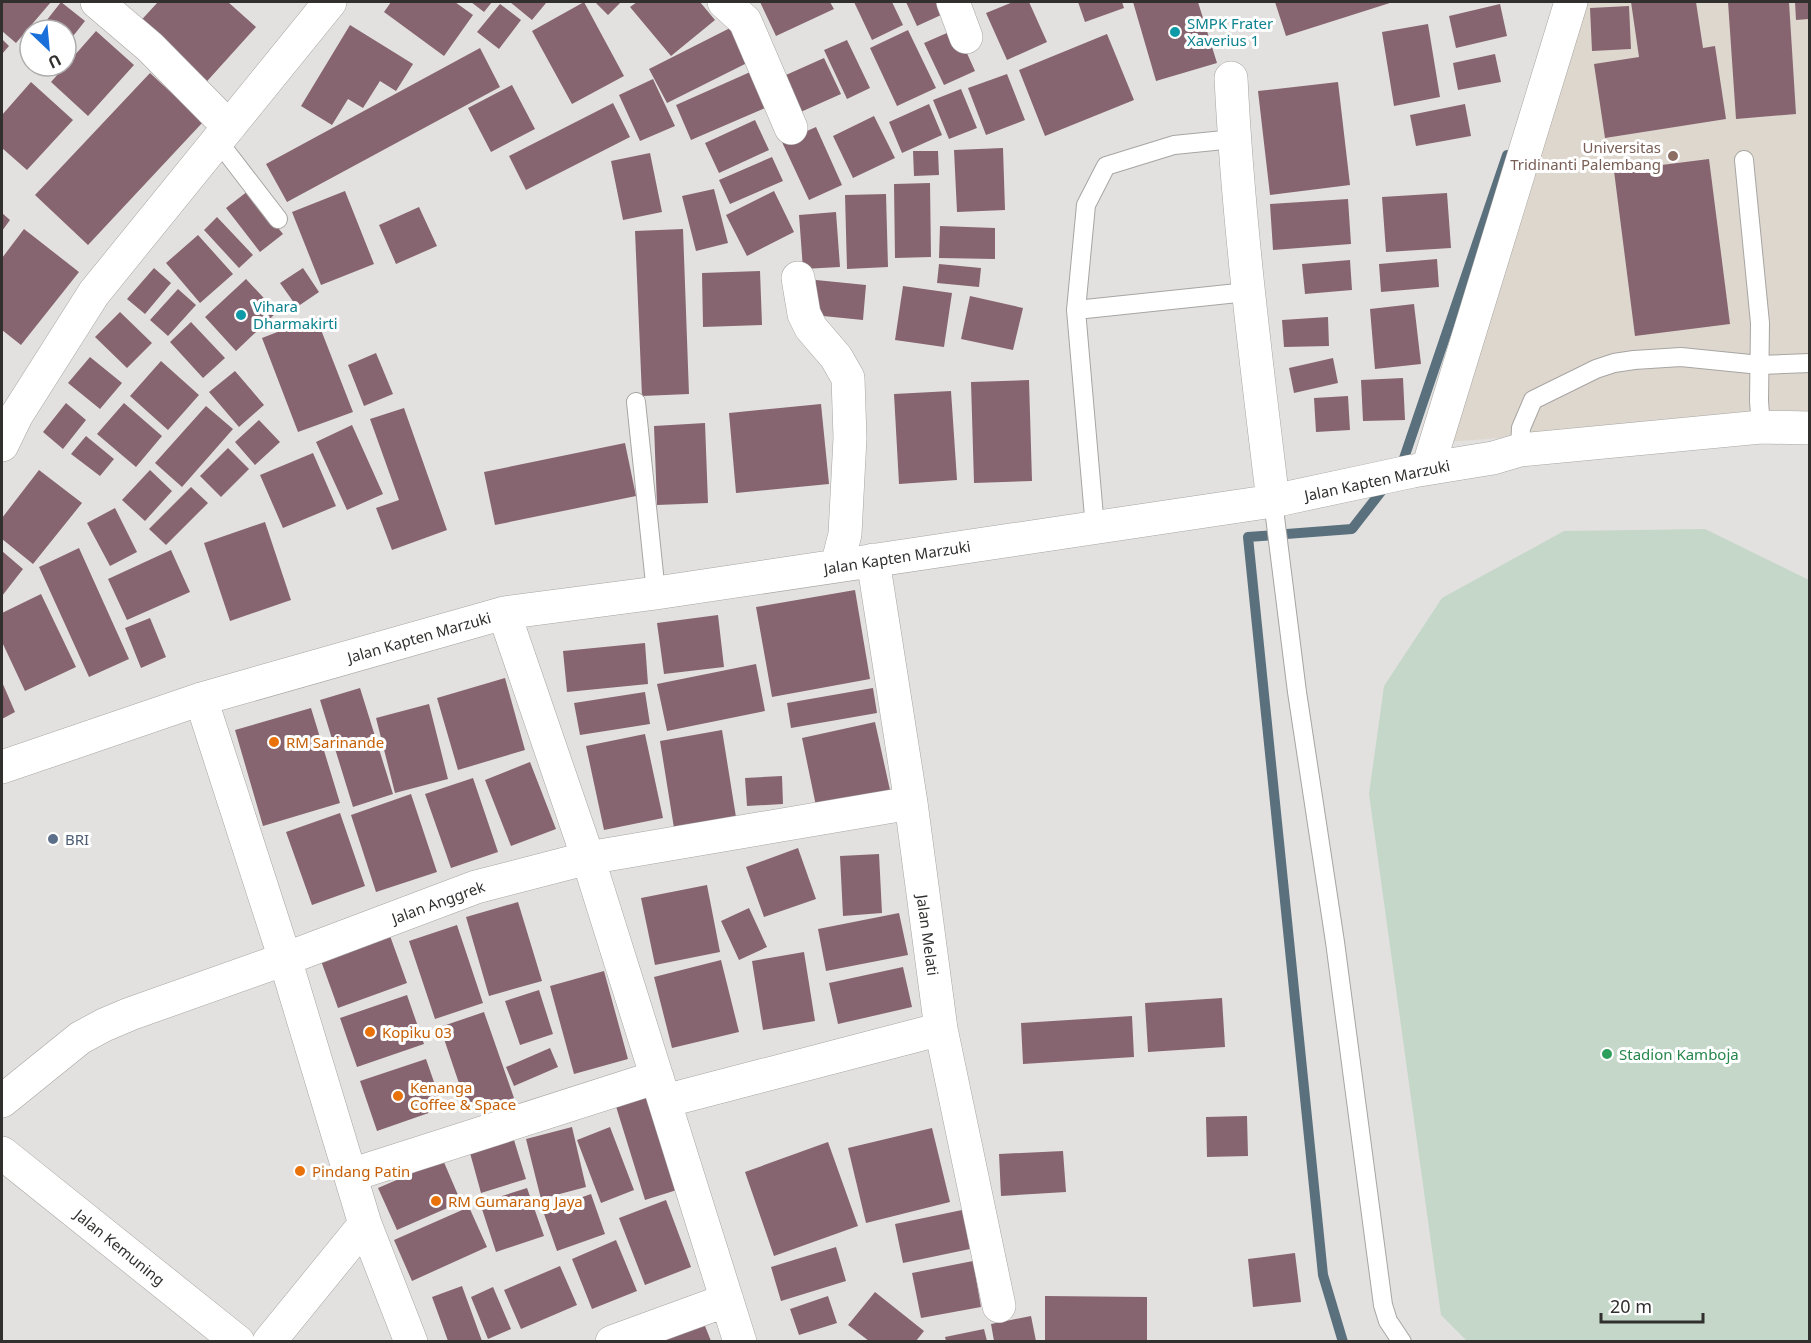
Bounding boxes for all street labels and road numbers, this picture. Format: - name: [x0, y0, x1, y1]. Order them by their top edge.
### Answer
- street label: Jalan Kapten Marzuki: [1300, 455, 1452, 506]
- street label: Jalan Kapten Marzuki: [820, 536, 972, 579]
- street label: Jalan Kapten Marzuki: [343, 607, 493, 668]
- street label: Jalan Anggrek: [387, 876, 487, 929]
- street label: Jalan Melati: [912, 891, 944, 977]
- street label: Jalan Kemuning: [69, 1203, 169, 1290]

